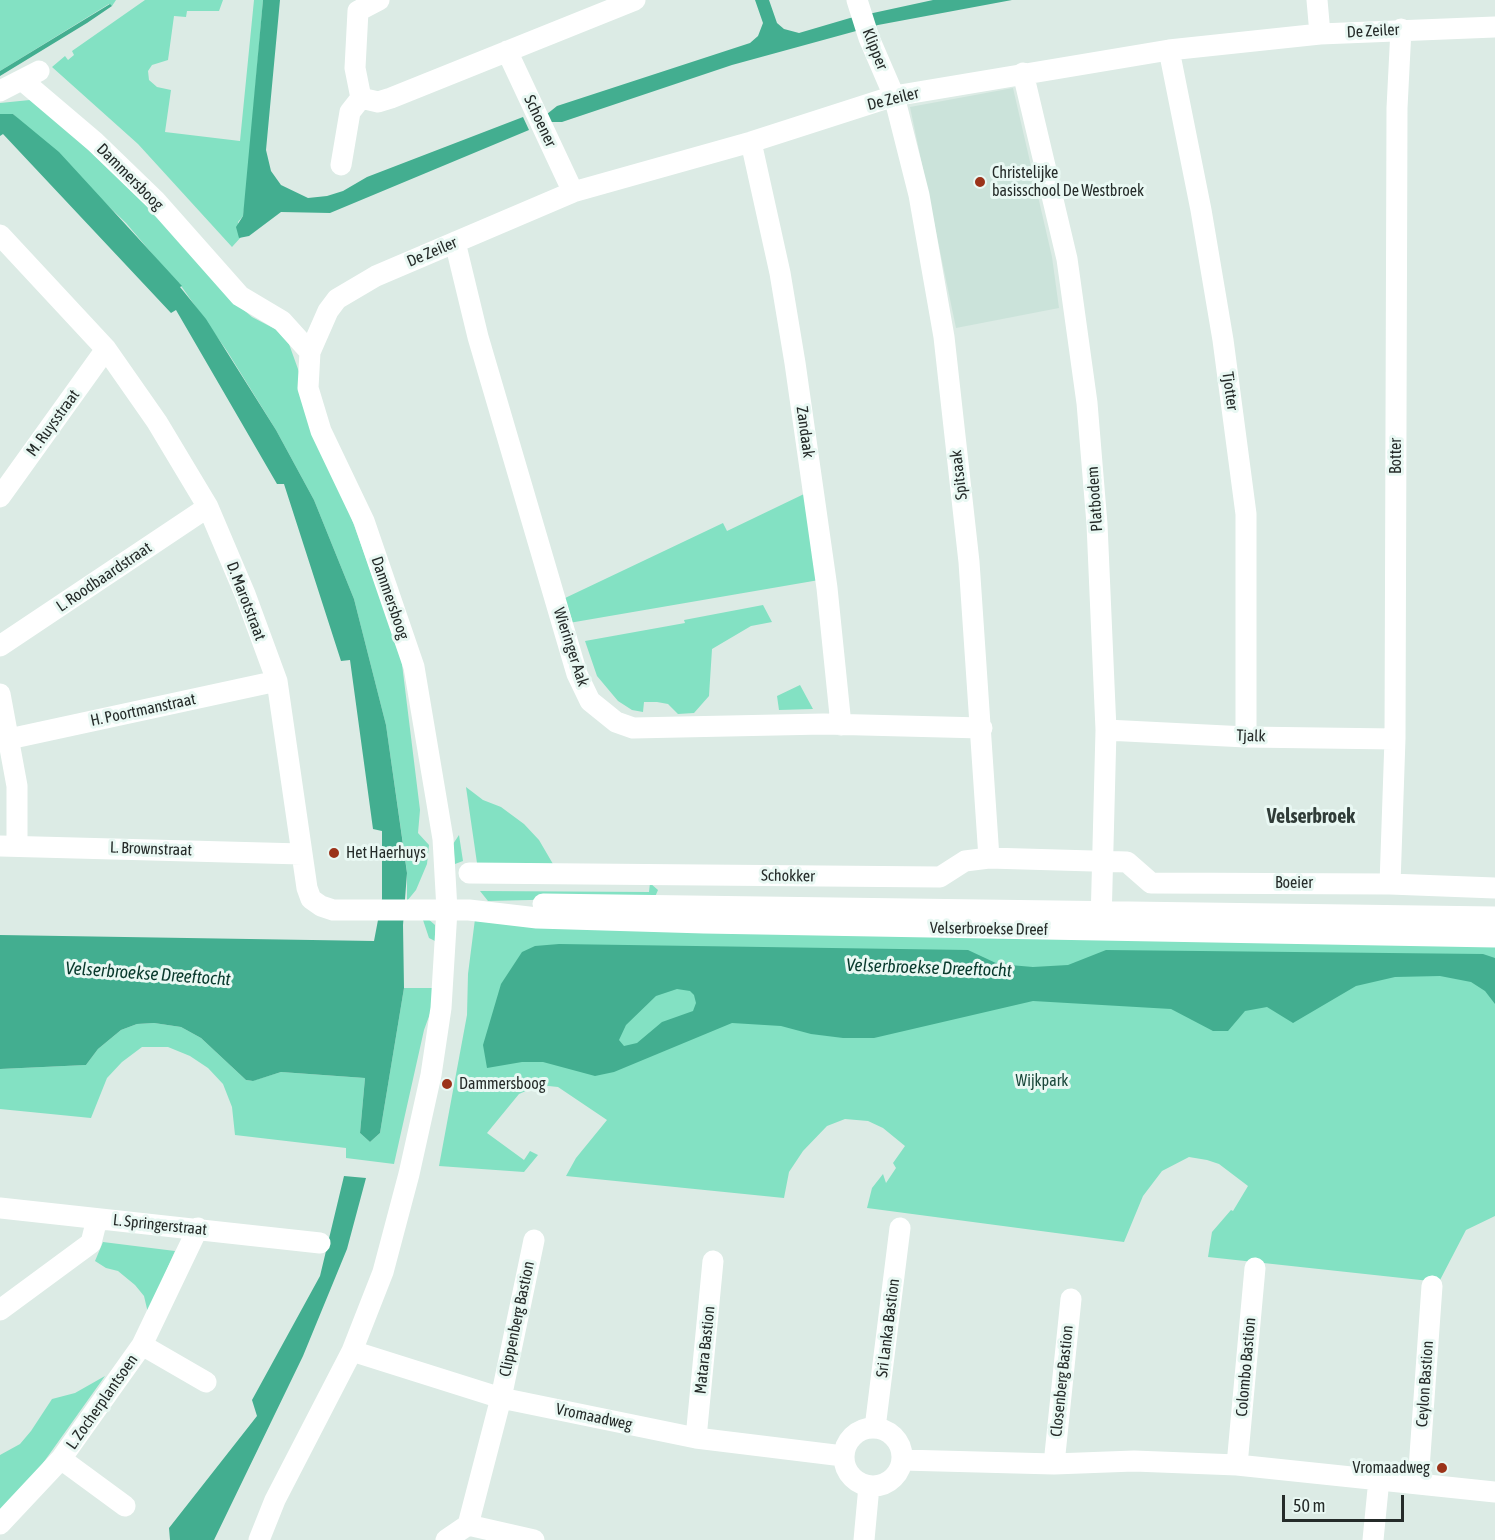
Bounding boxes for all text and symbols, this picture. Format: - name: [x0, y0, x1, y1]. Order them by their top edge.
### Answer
- street label: De Zeiler: [1346, 20, 1400, 42]
- street label: Klipper: [858, 26, 892, 72]
- street label: De Zeiler: [865, 83, 921, 115]
- street label: Schoener: [520, 92, 560, 150]
- street label: Dammersboog: [93, 140, 167, 214]
- place label: Christelijke basisschool De Westbroek: [992, 163, 1144, 201]
- marker: Christelijke basisschool De Westbroek: [973, 175, 987, 189]
- street label: De Zeiler: [404, 233, 460, 271]
- street label: Tjotter: [1218, 370, 1242, 412]
- street label: M. Ruysstraat: [22, 386, 84, 460]
- street label: Zandaak: [792, 405, 818, 459]
- street label: Botter: [1386, 438, 1406, 474]
- street label: Spitsaak: [946, 449, 972, 501]
- street label: Platbodem: [1083, 466, 1107, 532]
- street label: L. Roodbaardstraat: [53, 538, 155, 616]
- street label: Dammersboog: [367, 554, 413, 642]
- street label: D. Marotstraat: [222, 559, 270, 643]
- street label: Wieringer Aak: [549, 605, 593, 689]
- street label: H. Poortmanstraat: [89, 689, 197, 731]
- street label: Tjalk: [1236, 726, 1266, 746]
- district label: Velserbroek: [1267, 805, 1355, 829]
- street label: L. Brownstraat: [110, 838, 192, 860]
- place label: Het Haerhuys: [346, 843, 426, 863]
- marker: Het Haerhuys: [327, 846, 341, 860]
- street label: Schokker: [761, 866, 815, 886]
- street label: Boeier: [1275, 873, 1313, 893]
- street label: Velserbroekse Dreef: [930, 918, 1048, 940]
- water label: Velserbroekse Dreeftocht: [846, 954, 1012, 982]
- water label: Velserbroekse Dreeftocht: [65, 957, 231, 991]
- park label: Wijkpark: [1016, 1071, 1068, 1091]
- place label: Dammersboog: [459, 1074, 546, 1094]
- marker: Dammersboog: [440, 1077, 454, 1091]
- street label: L. Springerstraat: [112, 1211, 208, 1239]
- street label: Clippenberg Bastion: [495, 1259, 539, 1379]
- street label: Sri Lanka Bastion: [872, 1277, 904, 1379]
- street label: Matara Bastion: [691, 1305, 719, 1395]
- street label: Colombo Bastion: [1232, 1317, 1260, 1417]
- street label: Closenberg Bastion: [1047, 1324, 1077, 1438]
- street label: Ceylon Bastion: [1412, 1340, 1438, 1428]
- street label: L. Zocherplantsoen: [62, 1351, 142, 1453]
- street label: Vromaadweg: [554, 1400, 634, 1434]
- place label: Vromaadweg: [1352, 1458, 1430, 1478]
- marker: Vromaadweg: [1435, 1461, 1449, 1475]
- scale bar: [1285, 1483, 1406, 1521]
- text: 50 m: [1293, 1495, 1325, 1516]

